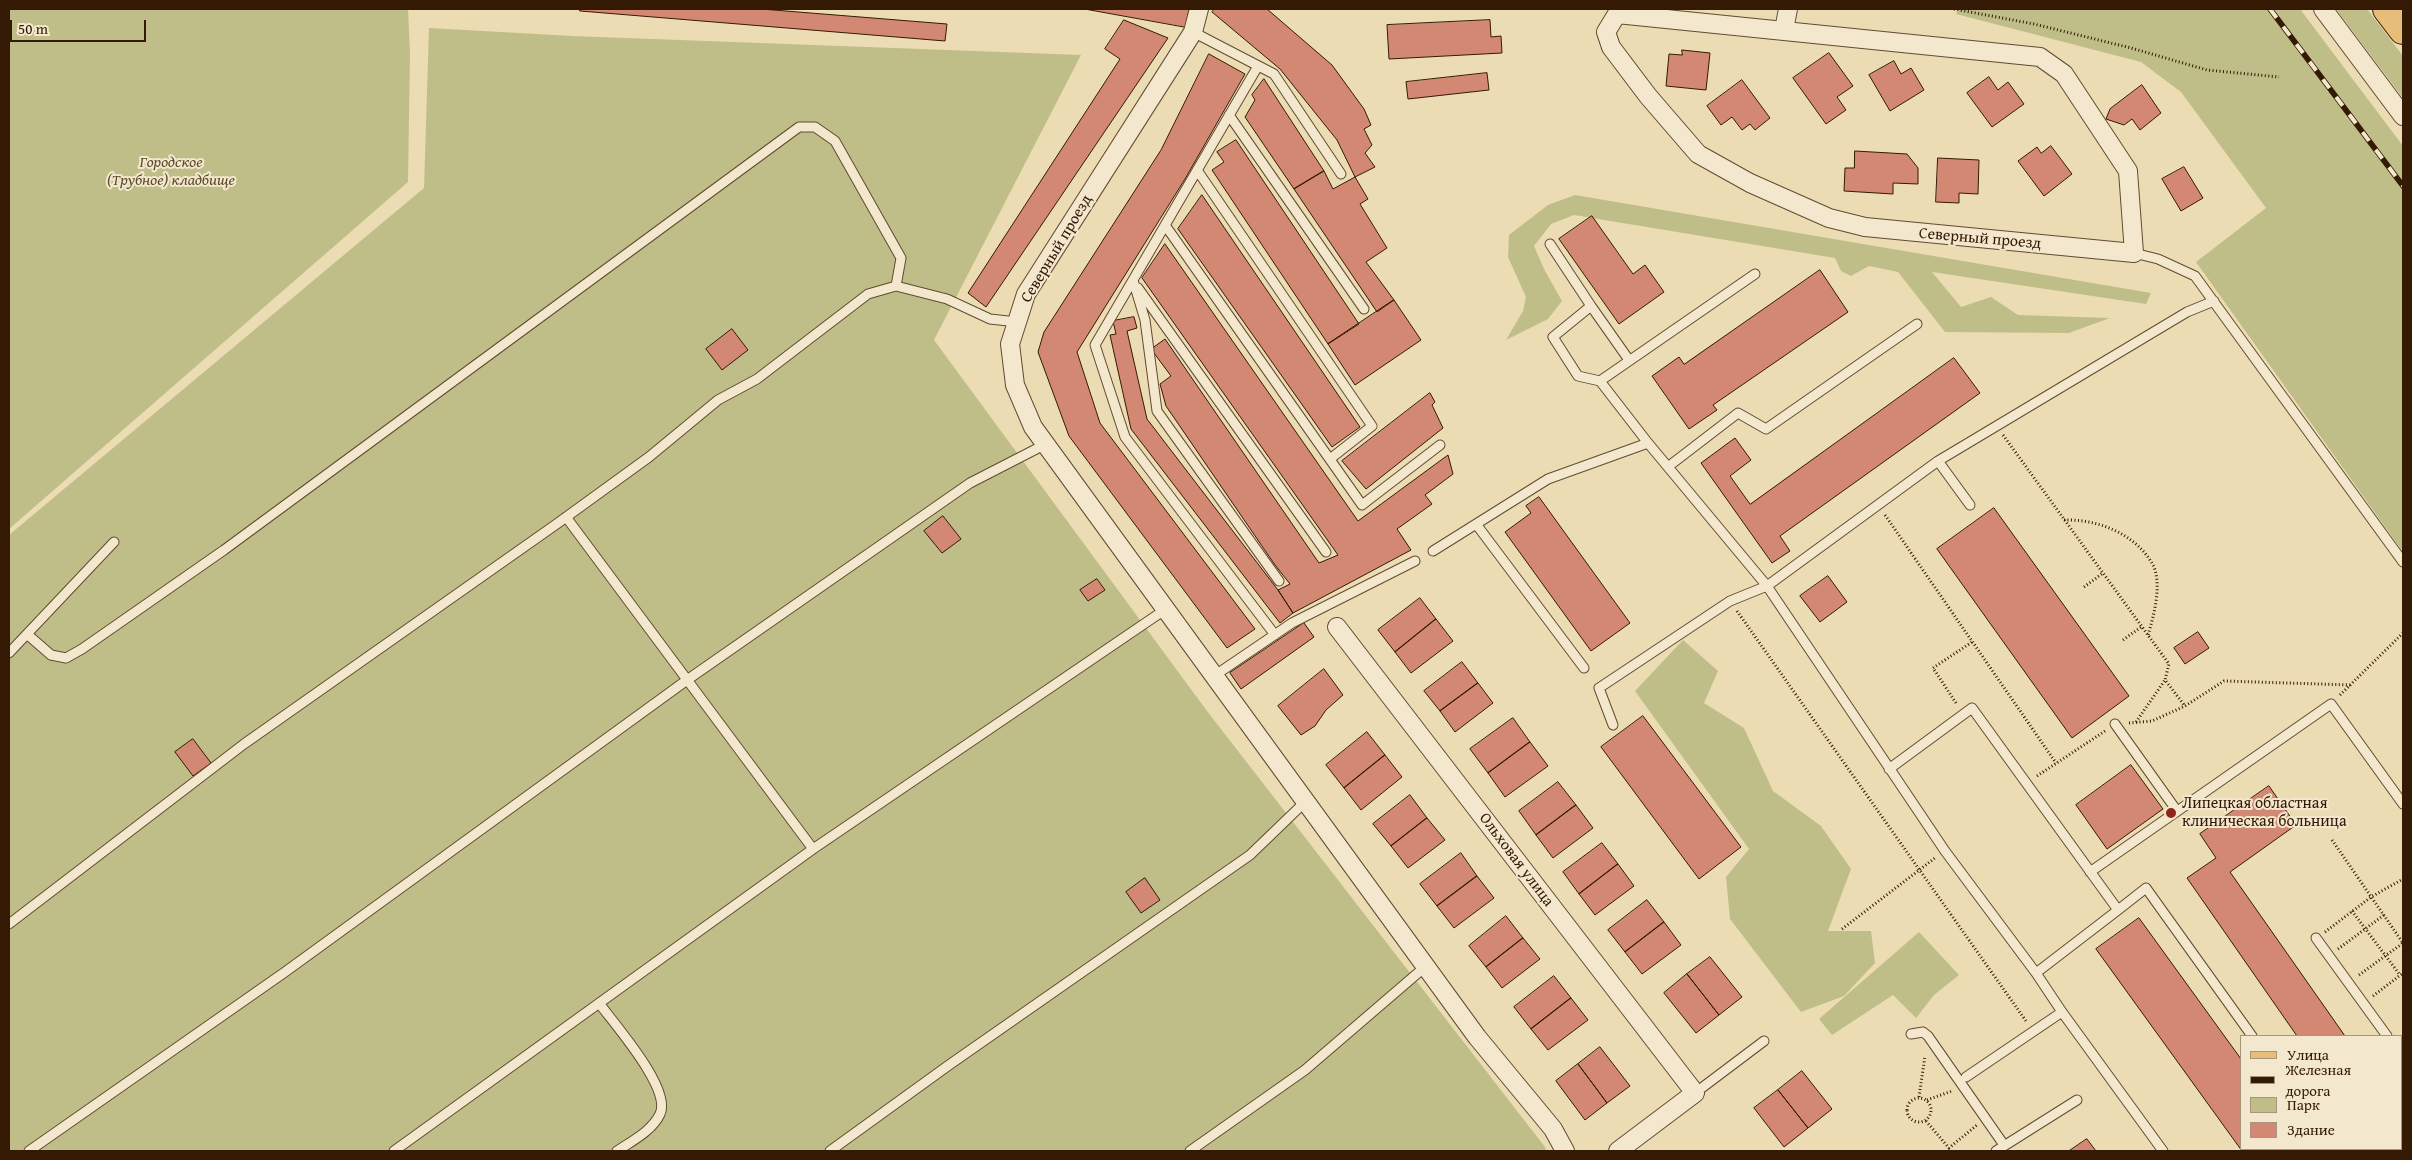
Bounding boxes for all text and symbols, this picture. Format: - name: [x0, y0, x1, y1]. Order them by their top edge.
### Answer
- scale bar: [12, 10, 149, 42]
- text: 50 m: [18, 18, 48, 39]
- park label: Городское (Трубное) кладбище: [107, 153, 235, 191]
- street label: Северный проезд: [1017, 191, 1097, 307]
- street label: Северный проезд: [1918, 224, 2042, 254]
- place label: Липецкая областная клиническая больница: [2182, 794, 2347, 832]
- marker: Липецкая областная клиническая больница: [2164, 806, 2178, 820]
- street label: Ольховая улица: [1474, 809, 1558, 911]
- legend: [2240, 1035, 2402, 1150]
- text: Улица: [2287, 1044, 2329, 1065]
- text: Железная дорога: [2285, 1059, 2351, 1101]
- text: Парк: [2287, 1094, 2320, 1115]
- text: Здание: [2287, 1119, 2335, 1140]

